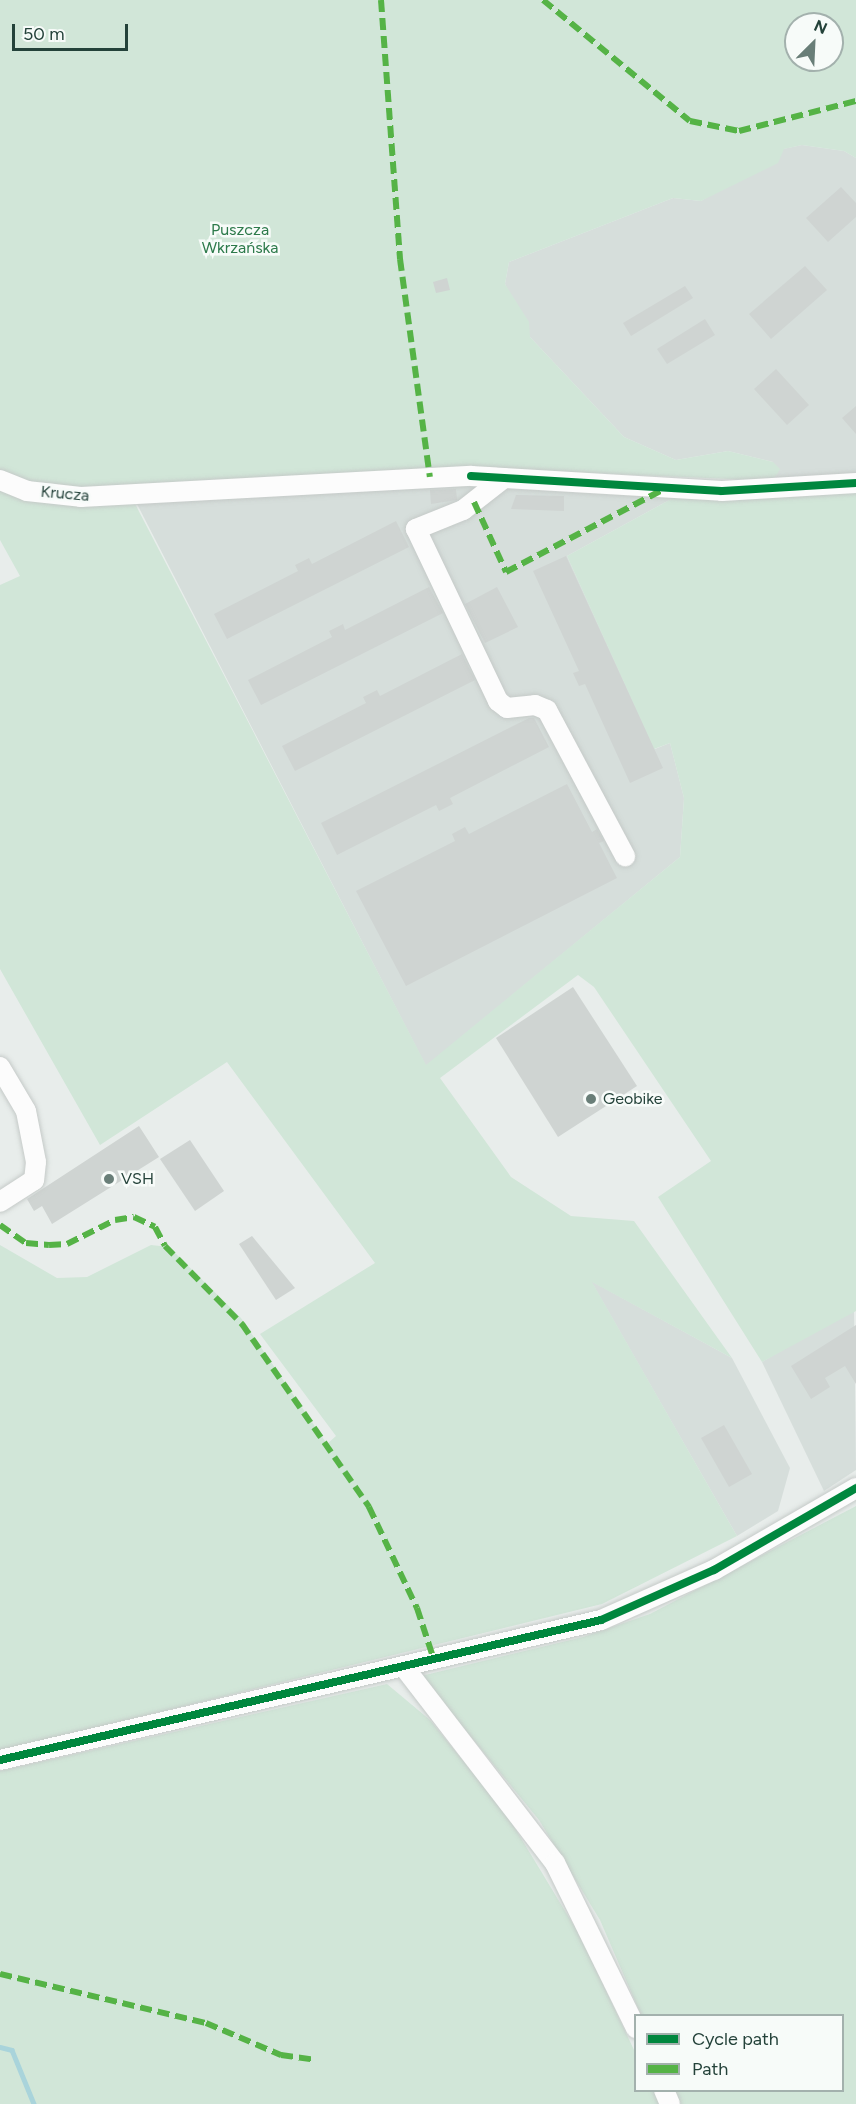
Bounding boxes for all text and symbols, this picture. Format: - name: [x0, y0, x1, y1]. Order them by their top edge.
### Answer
- scale bar: [15, 12, 130, 50]
- north arrow: [784, 12, 844, 72]
- text: N: [811, 16, 830, 38]
- text: 50 m: [23, 23, 65, 45]
- park label: Puszcza Wkrzańska: [202, 220, 278, 258]
- street label: Krucza: [40, 482, 90, 506]
- place label: Geobike: [603, 1089, 663, 1109]
- marker: Geobike: [584, 1092, 598, 1106]
- place label: VSH: [121, 1169, 154, 1189]
- marker: VSH: [102, 1172, 116, 1186]
- legend: [634, 2014, 844, 2092]
- text: Cycle path: [692, 2028, 779, 2050]
- text: Path: [692, 2058, 728, 2080]

